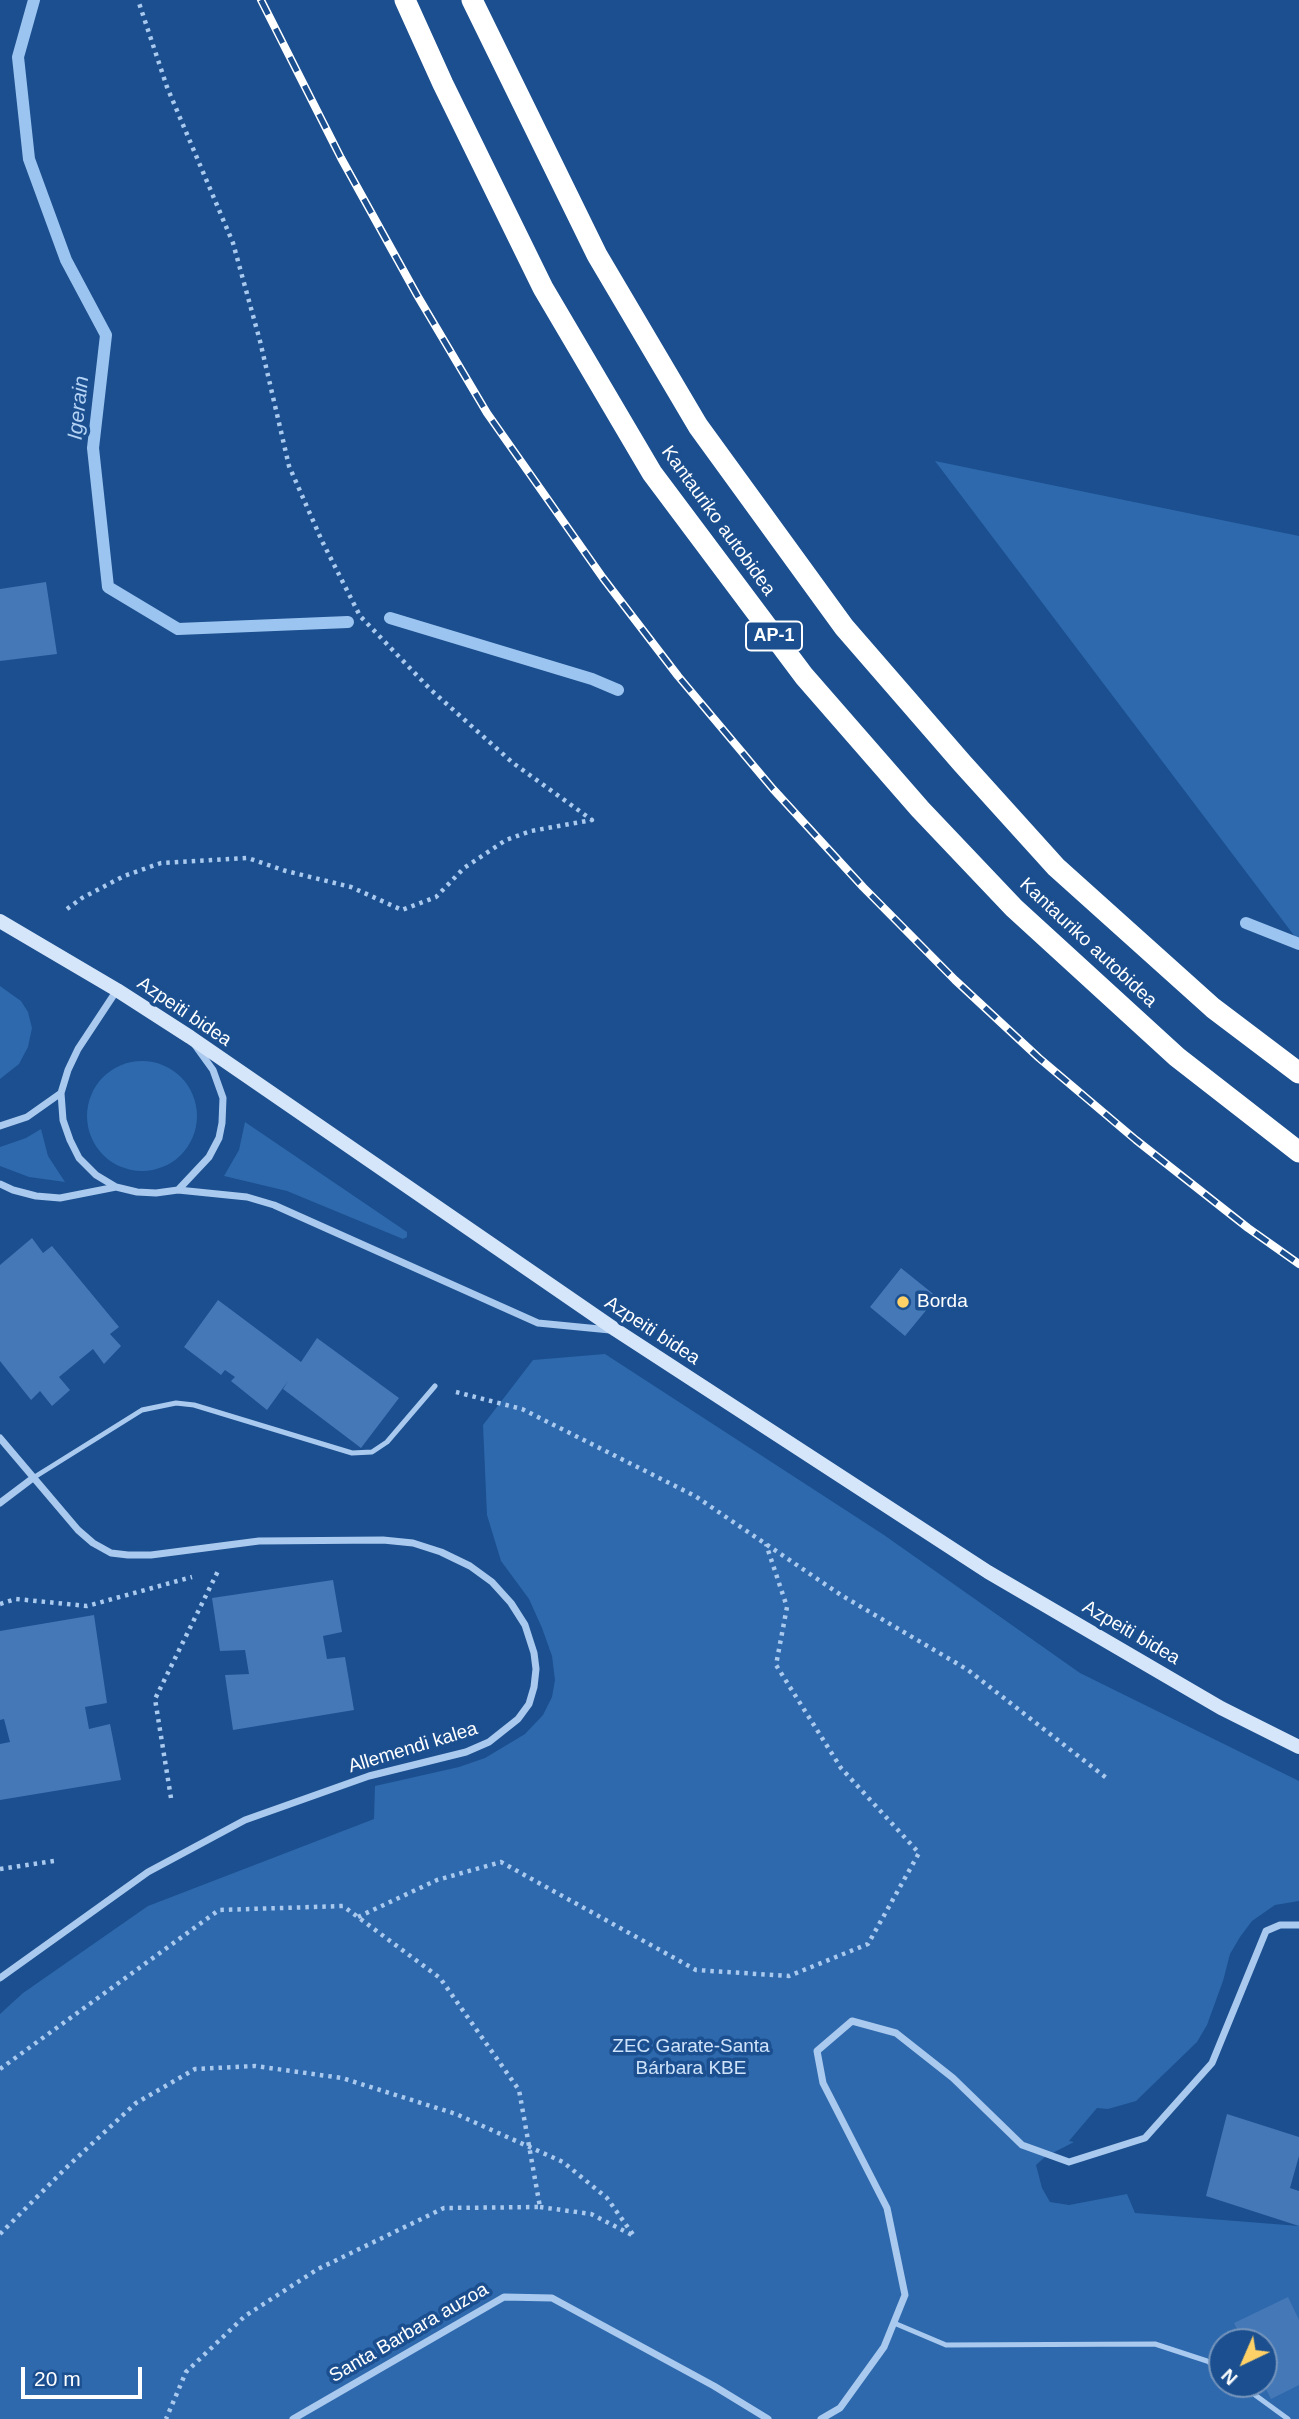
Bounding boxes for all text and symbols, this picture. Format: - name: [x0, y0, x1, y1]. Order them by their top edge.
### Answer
- water label: Igerain: [63, 375, 95, 441]
- street label: Kantauriko autobidea: [656, 442, 780, 600]
- road number: AP-1: [746, 622, 802, 650]
- street label: Kantauriko autobidea: [1015, 873, 1161, 1013]
- street label: Azpeiti bidea: [133, 972, 235, 1052]
- place label: Borda: [917, 1291, 968, 1313]
- street label: Azpeiti bidea: [600, 1292, 704, 1370]
- marker: Borda: [895, 1294, 911, 1310]
- street label: Azpeiti bidea: [1078, 1596, 1184, 1670]
- street label: Allemendi kalea: [346, 1717, 480, 1779]
- park label: ZEC Garate-Santa Bárbara KBE: [612, 2036, 770, 2080]
- street label: Santa Barbara auzoa: [326, 2278, 492, 2388]
- north arrow: [1208, 2328, 1278, 2398]
- scale bar: [24, 2352, 145, 2396]
- text: N: [1217, 2365, 1242, 2389]
- text: 20 m: [34, 2367, 81, 2390]

